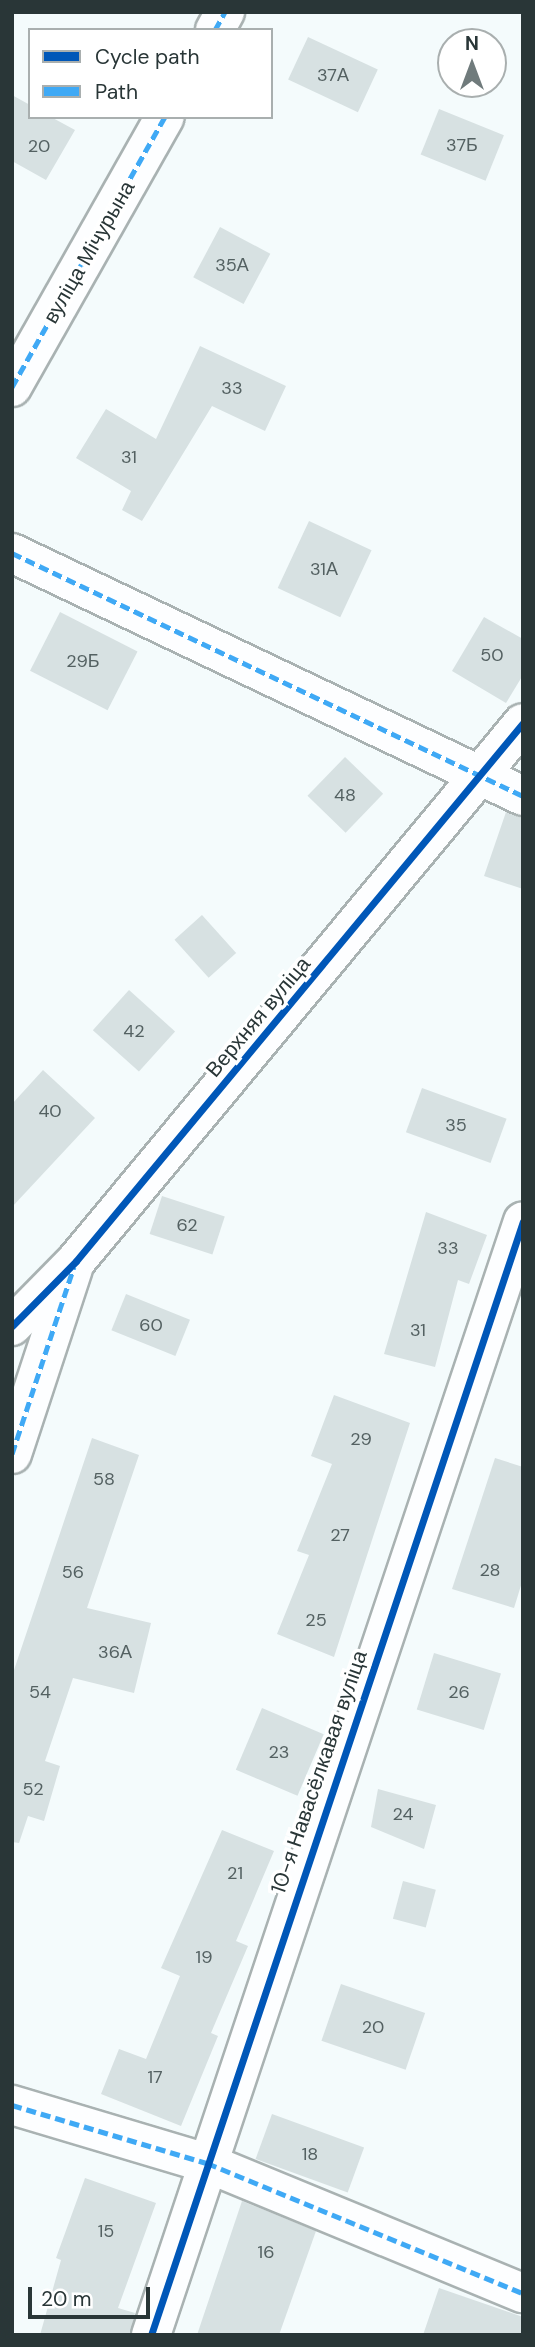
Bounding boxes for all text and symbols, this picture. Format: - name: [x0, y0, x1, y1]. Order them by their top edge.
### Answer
- legend: [28, 28, 273, 119]
- north arrow: [437, 28, 507, 98]
- text: N: [465, 31, 479, 56]
- text: Cycle path: [95, 43, 200, 71]
- house number: 37А: [317, 64, 349, 86]
- text: Path: [95, 78, 138, 106]
- house number: 37Б: [446, 134, 478, 156]
- house number: 20: [28, 135, 50, 157]
- street label: вуліца Мічурына: [38, 176, 140, 328]
- house number: 35А: [215, 254, 249, 276]
- house number: 33: [221, 377, 243, 399]
- house number: 31: [121, 446, 137, 468]
- house number: 31А: [310, 558, 338, 580]
- house number: 50: [480, 644, 504, 666]
- house number: 29Б: [66, 650, 100, 672]
- house number: 48: [334, 784, 356, 806]
- street label: Верхняя вуліца: [200, 952, 316, 1082]
- house number: 42: [123, 1020, 145, 1042]
- house number: 40: [38, 1100, 62, 1122]
- house number: 35: [445, 1114, 467, 1136]
- house number: 62: [176, 1214, 198, 1236]
- house number: 33: [437, 1237, 459, 1259]
- house number: 60: [139, 1314, 163, 1336]
- house number: 31: [410, 1319, 426, 1341]
- house number: 29: [350, 1428, 372, 1450]
- house number: 58: [93, 1468, 115, 1490]
- house number: 27: [330, 1524, 350, 1546]
- house number: 28: [479, 1559, 501, 1581]
- house number: 56: [62, 1561, 84, 1583]
- house number: 25: [305, 1609, 327, 1631]
- house number: 36А: [98, 1641, 132, 1663]
- street label: 10-я Навасёлкавая вуліца: [266, 1647, 372, 1897]
- house number: 54: [29, 1681, 51, 1703]
- house number: 26: [448, 1681, 470, 1703]
- house number: 23: [268, 1741, 290, 1763]
- house number: 52: [22, 1778, 44, 1800]
- house number: 24: [393, 1803, 413, 1825]
- house number: 21: [227, 1862, 243, 1884]
- house number: 19: [196, 1946, 212, 1968]
- house number: 20: [362, 2016, 384, 2038]
- house number: 17: [147, 2066, 163, 2088]
- house number: 18: [302, 2143, 318, 2165]
- house number: 15: [98, 2220, 114, 2242]
- house number: 16: [258, 2241, 274, 2263]
- scale bar: [32, 2274, 154, 2318]
- text: 20 m: [41, 2285, 92, 2313]

